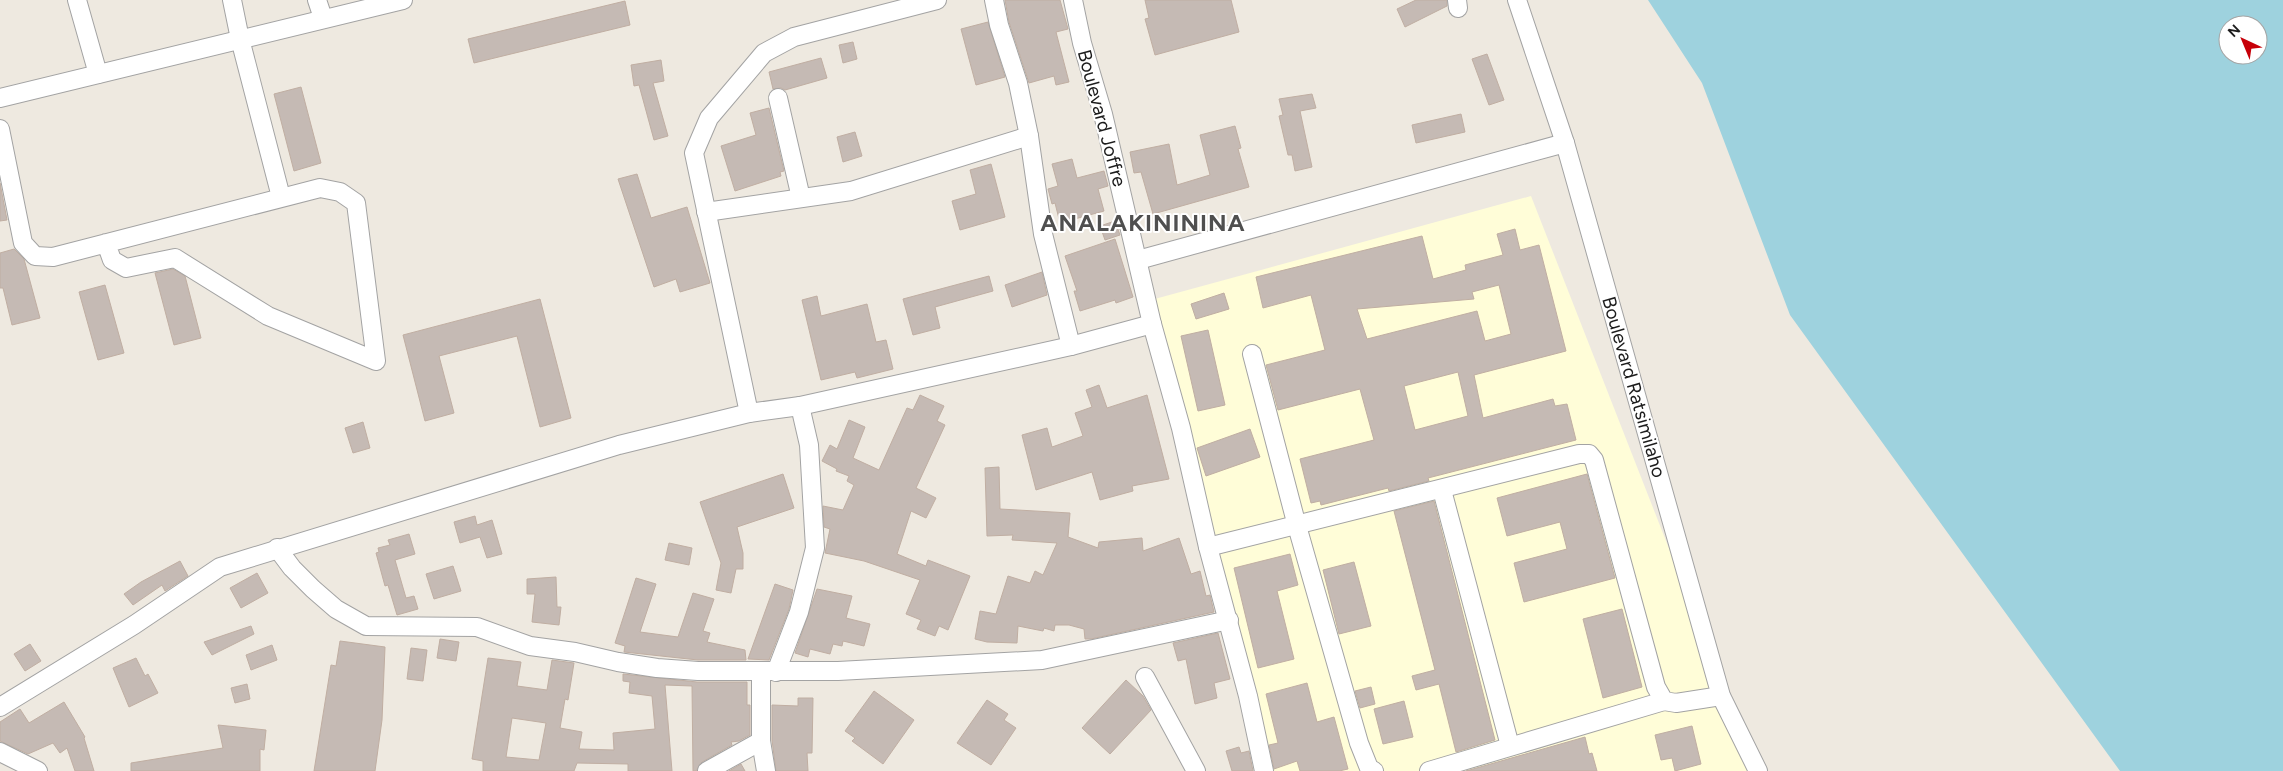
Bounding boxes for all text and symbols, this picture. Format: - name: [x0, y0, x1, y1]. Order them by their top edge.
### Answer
- north arrow: [2218, 15, 2268, 65]
- text: N: [2225, 21, 2244, 41]
- street label: Boulevard Joffre: [1073, 47, 1131, 189]
- district label: ANALAKINININA: [1040, 208, 1246, 237]
- street label: Boulevard Ratsimilaho: [1597, 294, 1671, 480]

